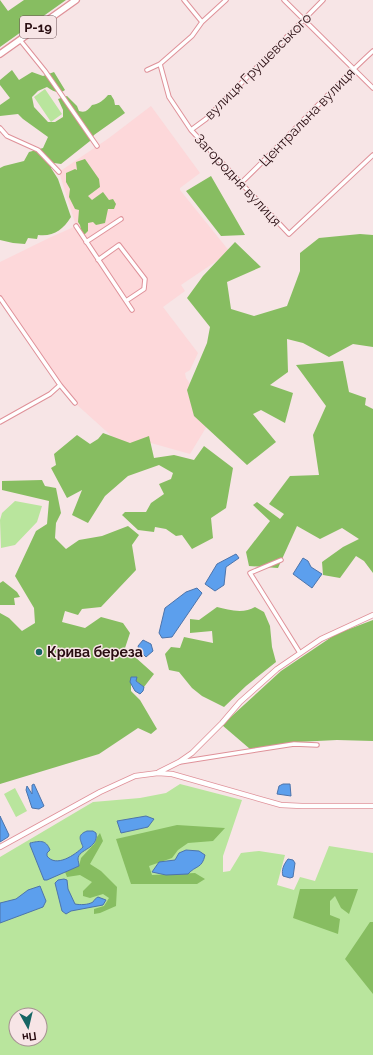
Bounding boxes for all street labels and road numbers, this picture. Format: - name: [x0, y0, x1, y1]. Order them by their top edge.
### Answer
- street label: вулиця Грушевського: [201, 9, 315, 123]
- road number: Р-19: [20, 16, 56, 38]
- street label: Центральна вулиця: [256, 65, 358, 169]
- street label: Загородня вулиця: [191, 131, 285, 229]

